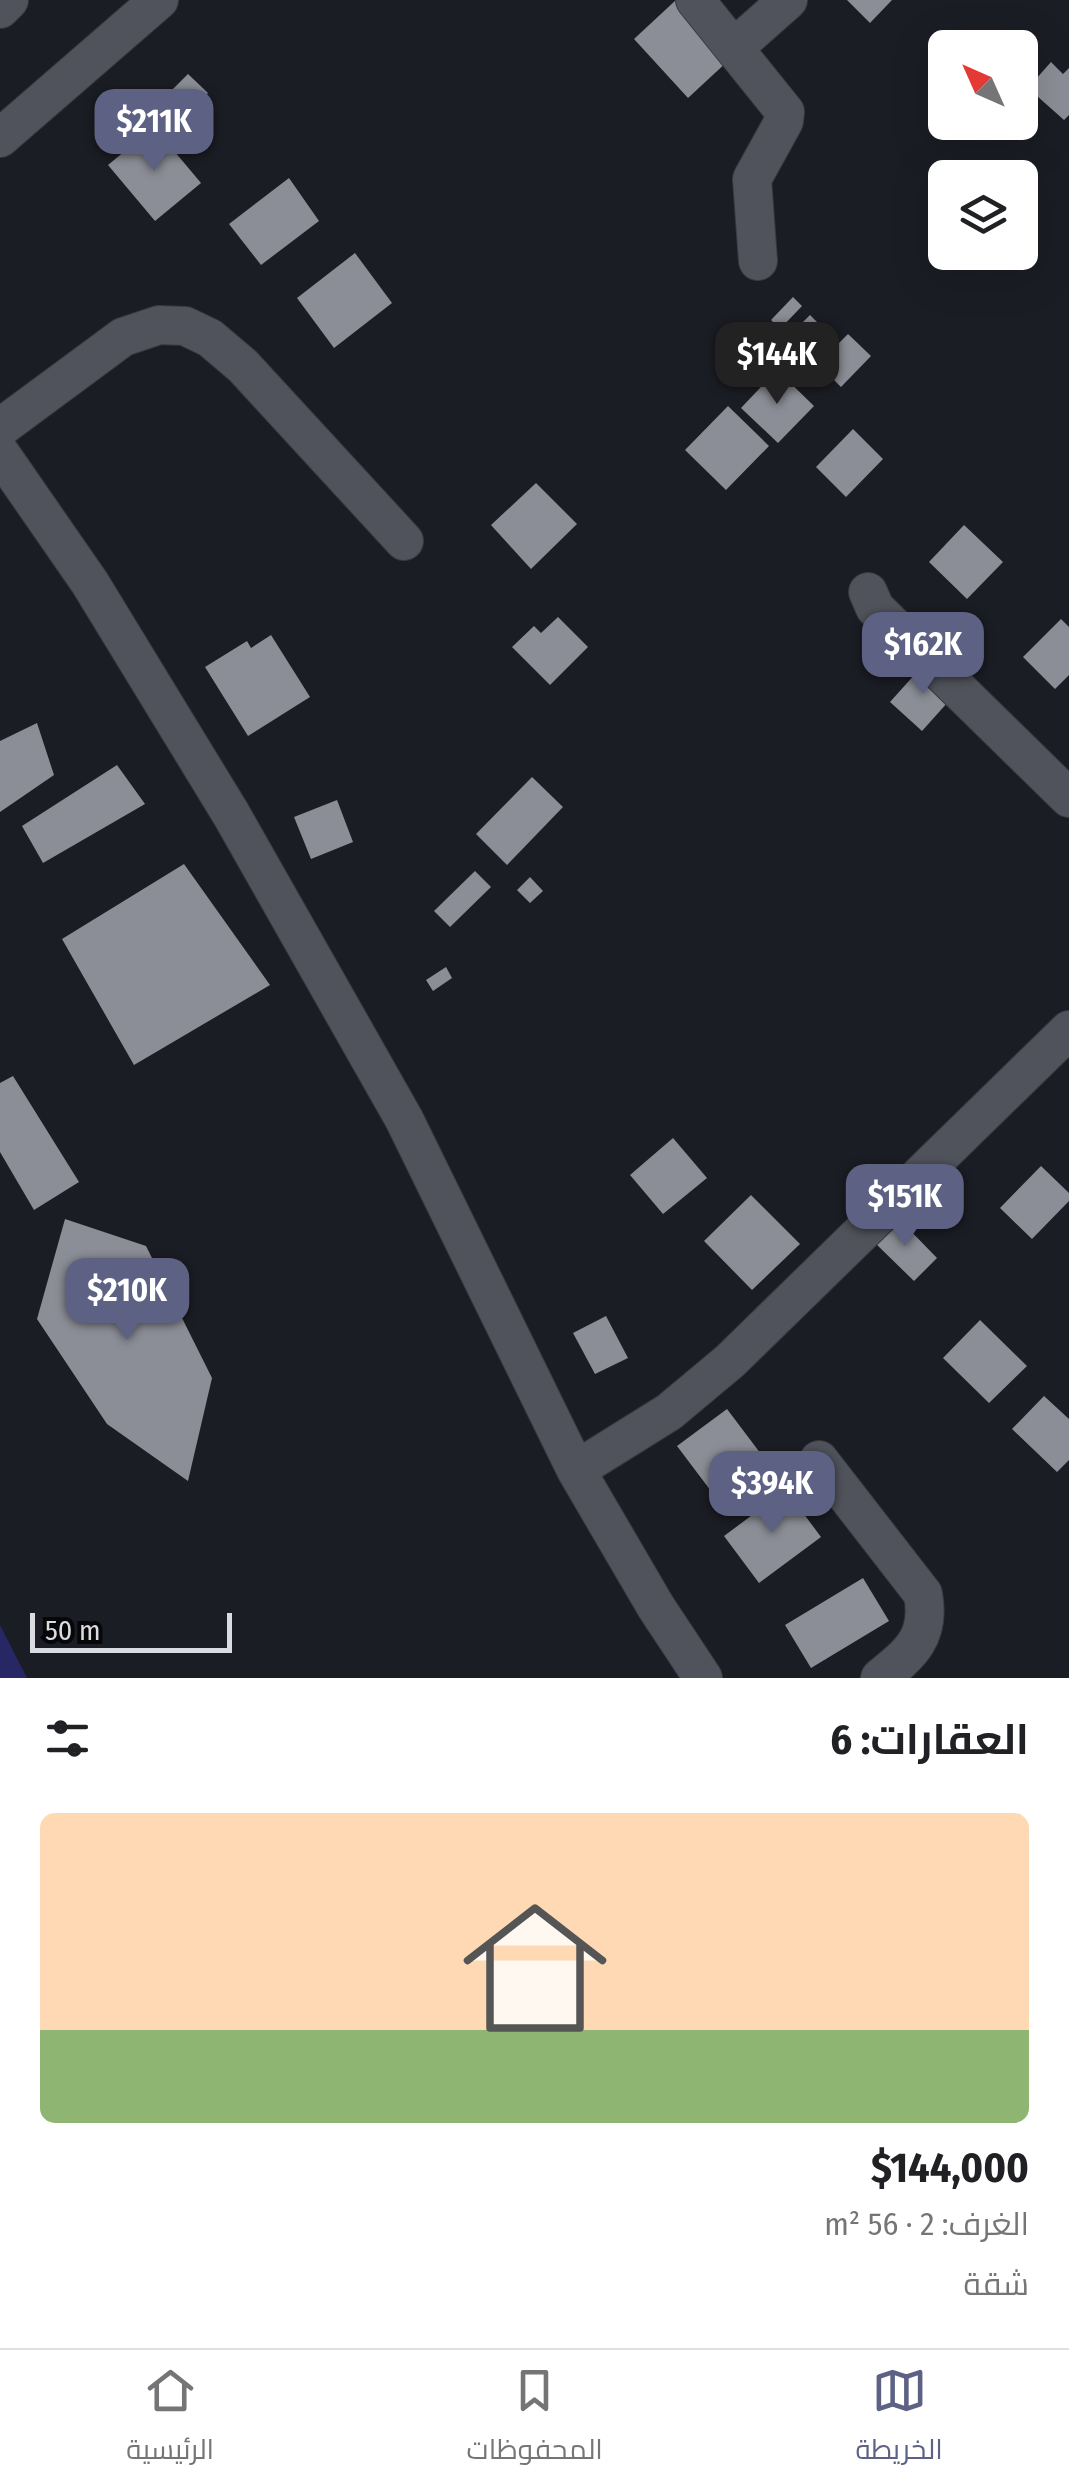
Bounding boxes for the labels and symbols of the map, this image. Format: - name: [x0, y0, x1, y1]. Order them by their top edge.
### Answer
- north arrow: [928, 30, 1038, 140]
- pin: $211K: [84, 89, 224, 174]
- pin: $144K: [707, 322, 847, 407]
- pin: $162K: [853, 612, 993, 697]
- pin: $151K: [835, 1164, 975, 1249]
- pin: $210K: [57, 1258, 197, 1343]
- pin: $394K: [702, 1451, 842, 1536]
- scale bar: [30, 1608, 232, 1652]

